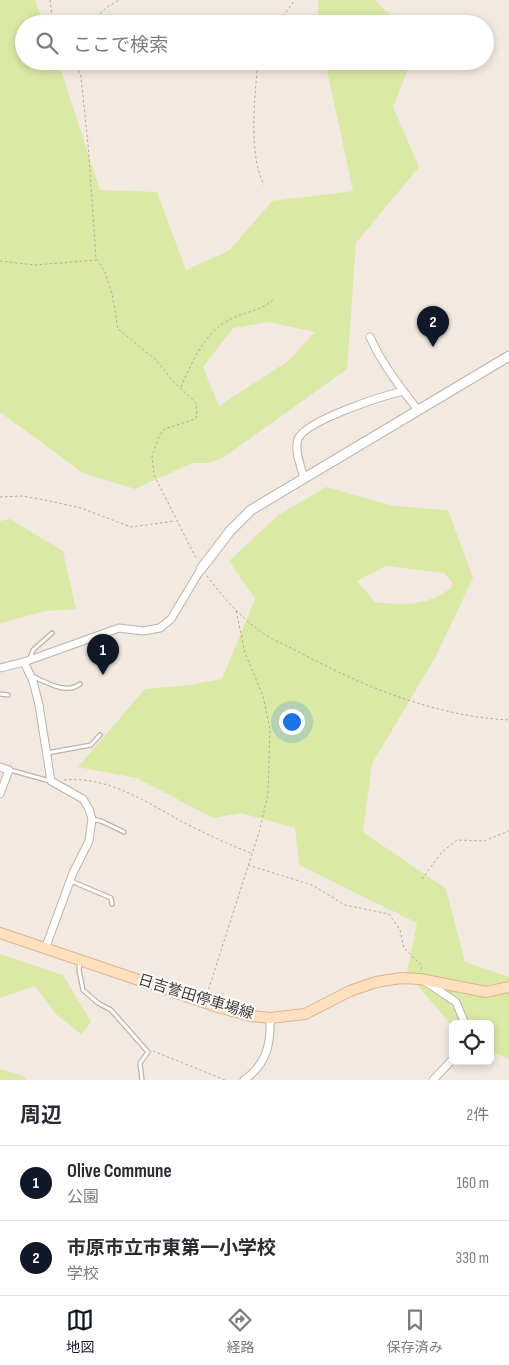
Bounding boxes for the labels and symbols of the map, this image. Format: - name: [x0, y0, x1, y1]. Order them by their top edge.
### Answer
- pin: 2: [417, 306, 449, 347]
- pin: 1: [87, 634, 119, 675]
- your location: [279, 709, 305, 735]
- street label: 日吉誉田停車場線: [136, 970, 256, 1024]

